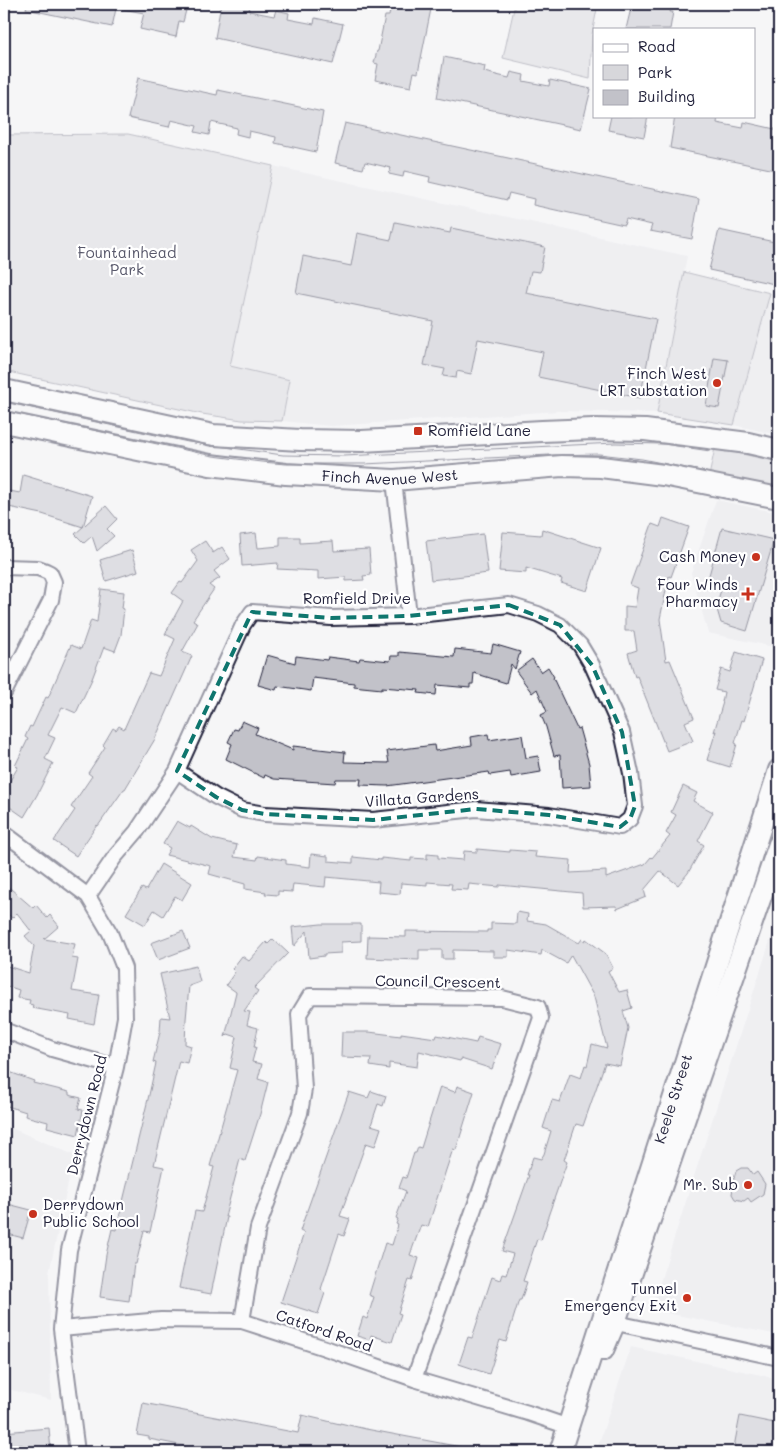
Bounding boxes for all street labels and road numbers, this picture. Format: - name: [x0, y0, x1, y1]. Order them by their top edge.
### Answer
- street label: Finch Avenue West: [321, 464, 459, 489]
- street label: Romfield Drive: [303, 588, 411, 608]
- street label: Villata Gardens: [364, 783, 480, 811]
- street label: Council Crescent: [375, 970, 501, 992]
- street label: Keele Street: [649, 1051, 696, 1146]
- street label: Derrydown Road: [61, 1053, 111, 1177]
- street label: Catford Road: [274, 1304, 375, 1356]

